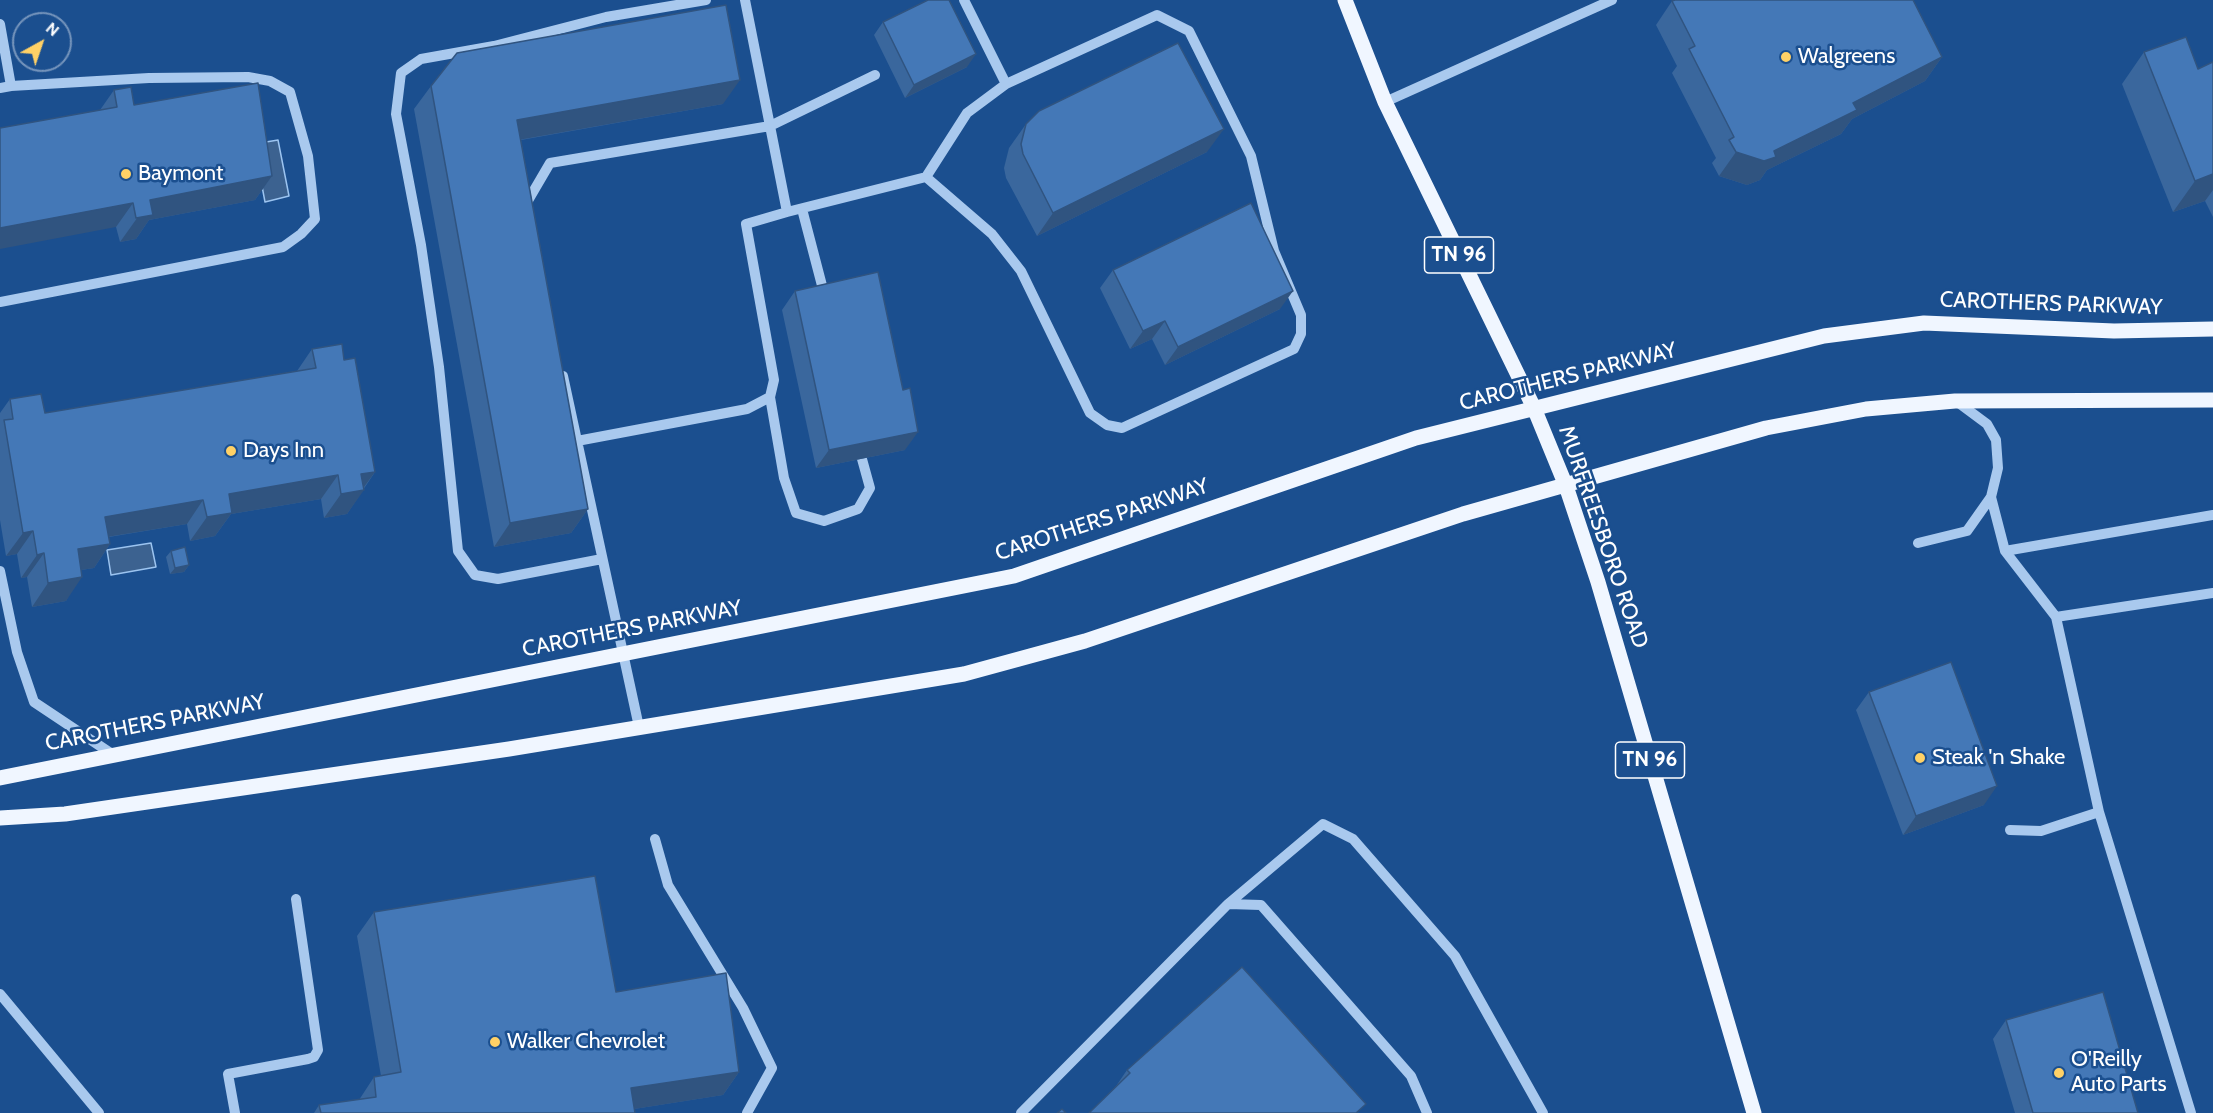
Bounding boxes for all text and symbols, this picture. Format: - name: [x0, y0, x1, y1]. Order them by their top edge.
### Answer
- north arrow: [12, 12, 72, 72]
- text: N: [42, 18, 63, 40]
- place label: Walgreens: [1798, 44, 1895, 70]
- marker: Walgreens: [1779, 50, 1793, 64]
- place label: Baymont: [138, 161, 223, 187]
- marker: Baymont: [119, 167, 133, 181]
- road number: TN 96: [1424, 237, 1494, 273]
- street label: CAROTHERS PARKWAY: [1939, 287, 2163, 321]
- street label: CAROTHERS PARKWAY: [1457, 337, 1679, 417]
- street label: MURFREESBORO ROAD: [1552, 422, 1654, 652]
- place label: Days Inn: [243, 438, 324, 464]
- marker: Days Inn: [224, 444, 238, 458]
- street label: CAROTHERS PARKWAY: [992, 473, 1212, 567]
- street label: CAROTHERS PARKWAY: [520, 595, 744, 663]
- street label: CAROTHERS PARKWAY: [43, 689, 267, 757]
- road number: TN 96: [1616, 742, 1684, 778]
- place label: Steak 'n Shake: [1932, 745, 2065, 771]
- marker: Steak 'n Shake: [1913, 751, 1927, 765]
- place label: Walker Chevrolet: [507, 1029, 665, 1055]
- marker: Walker Chevrolet: [488, 1035, 502, 1049]
- place label: O'Reilly Auto Parts: [2071, 1047, 2167, 1098]
- marker: O'Reilly Auto Parts: [2052, 1066, 2066, 1080]

